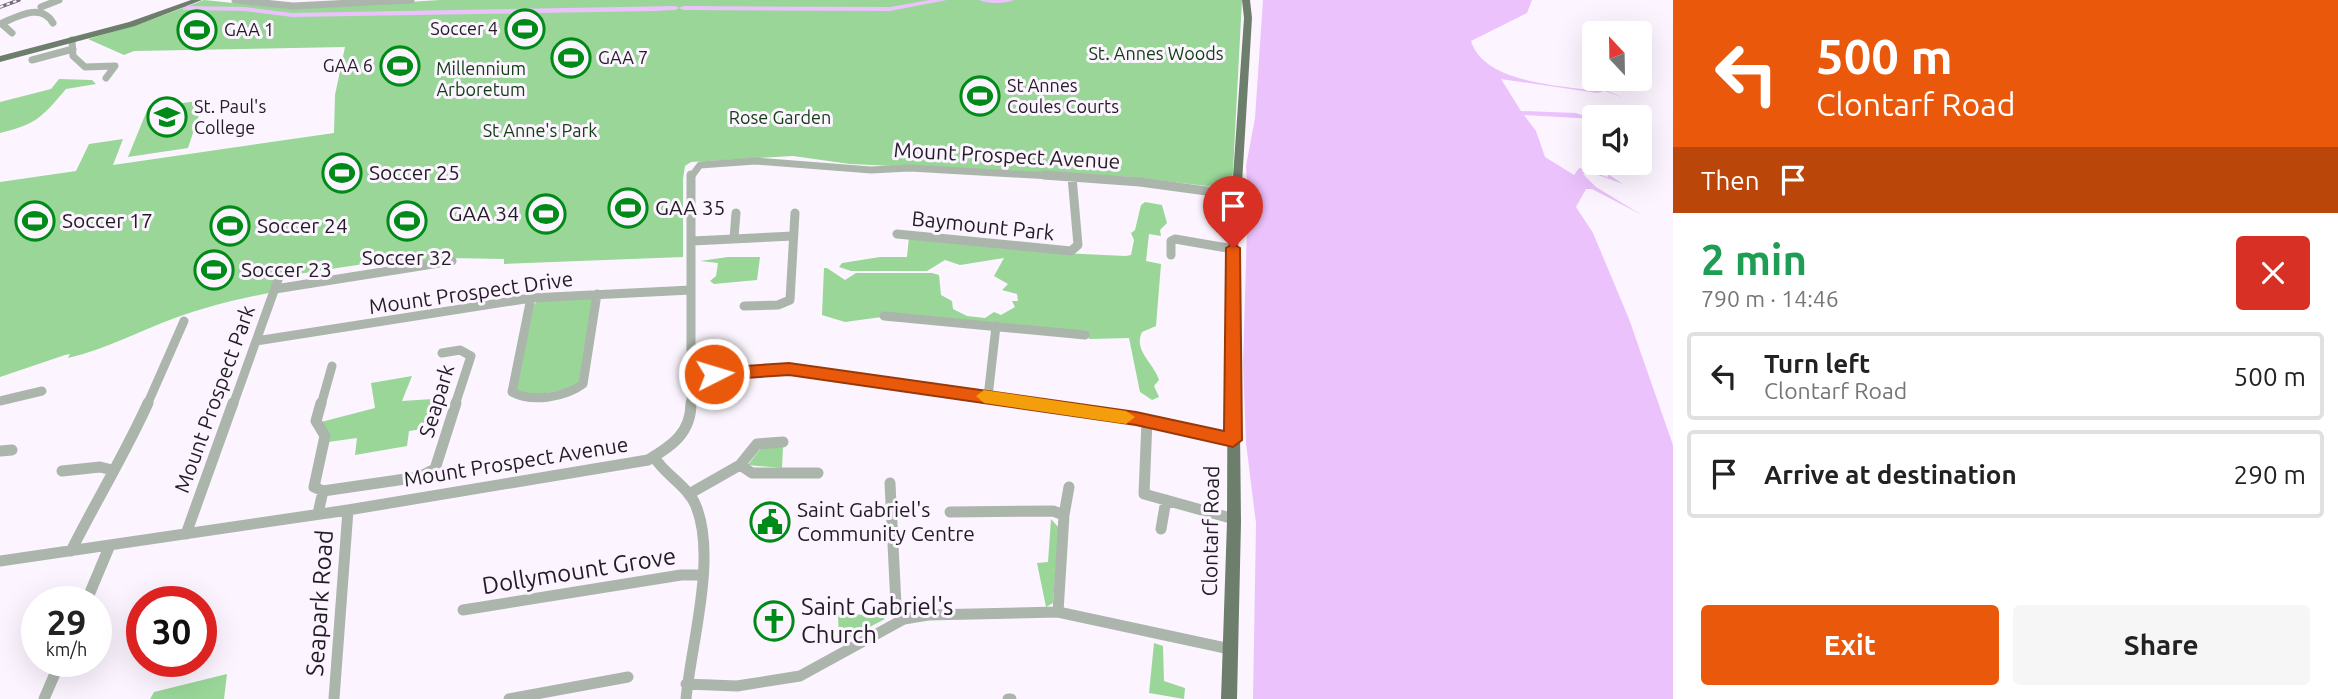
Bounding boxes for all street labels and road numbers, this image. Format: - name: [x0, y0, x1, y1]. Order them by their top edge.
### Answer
- street label: Mount Prospect Avenue: [893, 137, 1121, 173]
- street label: Baymount Park: [911, 206, 1056, 244]
- street label: Mount Prospect Drive: [367, 266, 574, 318]
- street label: Mount Prospect Park: [169, 301, 259, 496]
- street label: Seapark: [414, 361, 459, 440]
- street label: Mount Prospect Avenue: [402, 431, 630, 491]
- street label: Clontarf Road: [1197, 465, 1223, 597]
- street label: Seapark Road: [301, 529, 338, 677]
- street label: Dollymount Grove: [480, 542, 678, 599]

